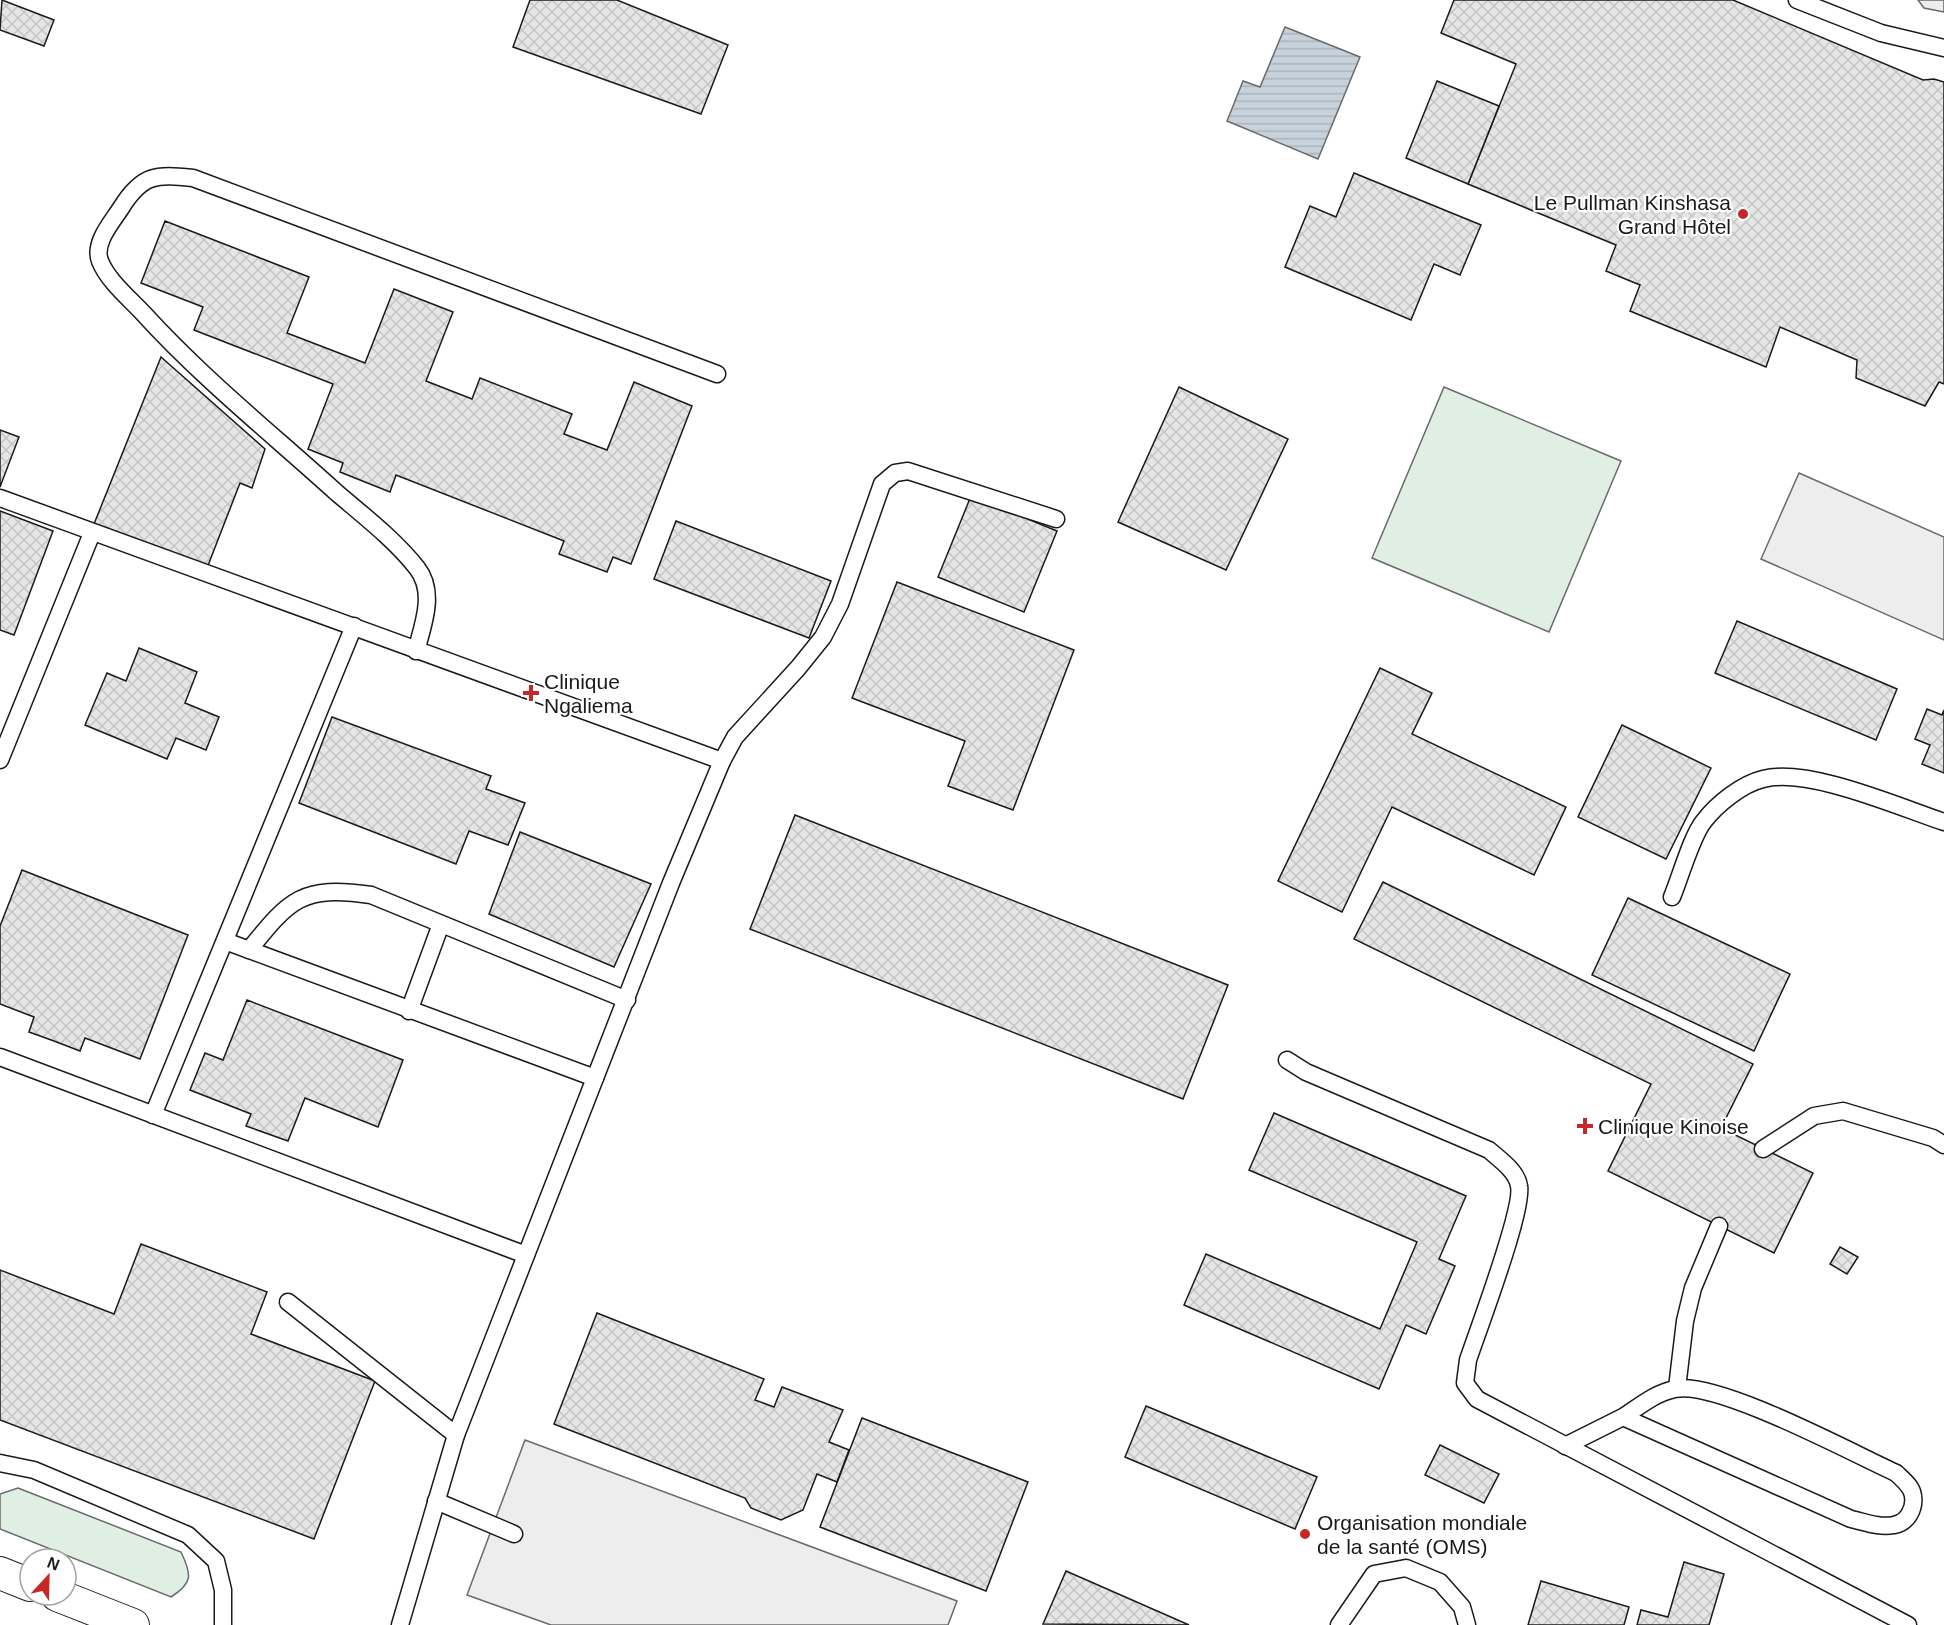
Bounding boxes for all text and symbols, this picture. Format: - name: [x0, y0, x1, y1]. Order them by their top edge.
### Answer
- place label: Le Pullman Kinshasa Grand Hôtel: [1534, 191, 1731, 238]
- marker: Le Pullman Kinshasa Grand Hôtel: [1736, 207, 1750, 221]
- place label: Clinique Ngaliema: [544, 670, 633, 717]
- marker: Clinique Ngaliema: [522, 684, 540, 702]
- place label: Clinique Kinoise: [1598, 1115, 1749, 1138]
- marker: Clinique Kinoise: [1576, 1117, 1594, 1135]
- place label: Organisation mondiale de la santé (OMS): [1317, 1511, 1527, 1558]
- marker: Organisation mondiale de la santé (OMS): [1298, 1527, 1312, 1541]
- north arrow: [18, 1547, 78, 1607]
- text: N: [45, 1554, 62, 1574]

